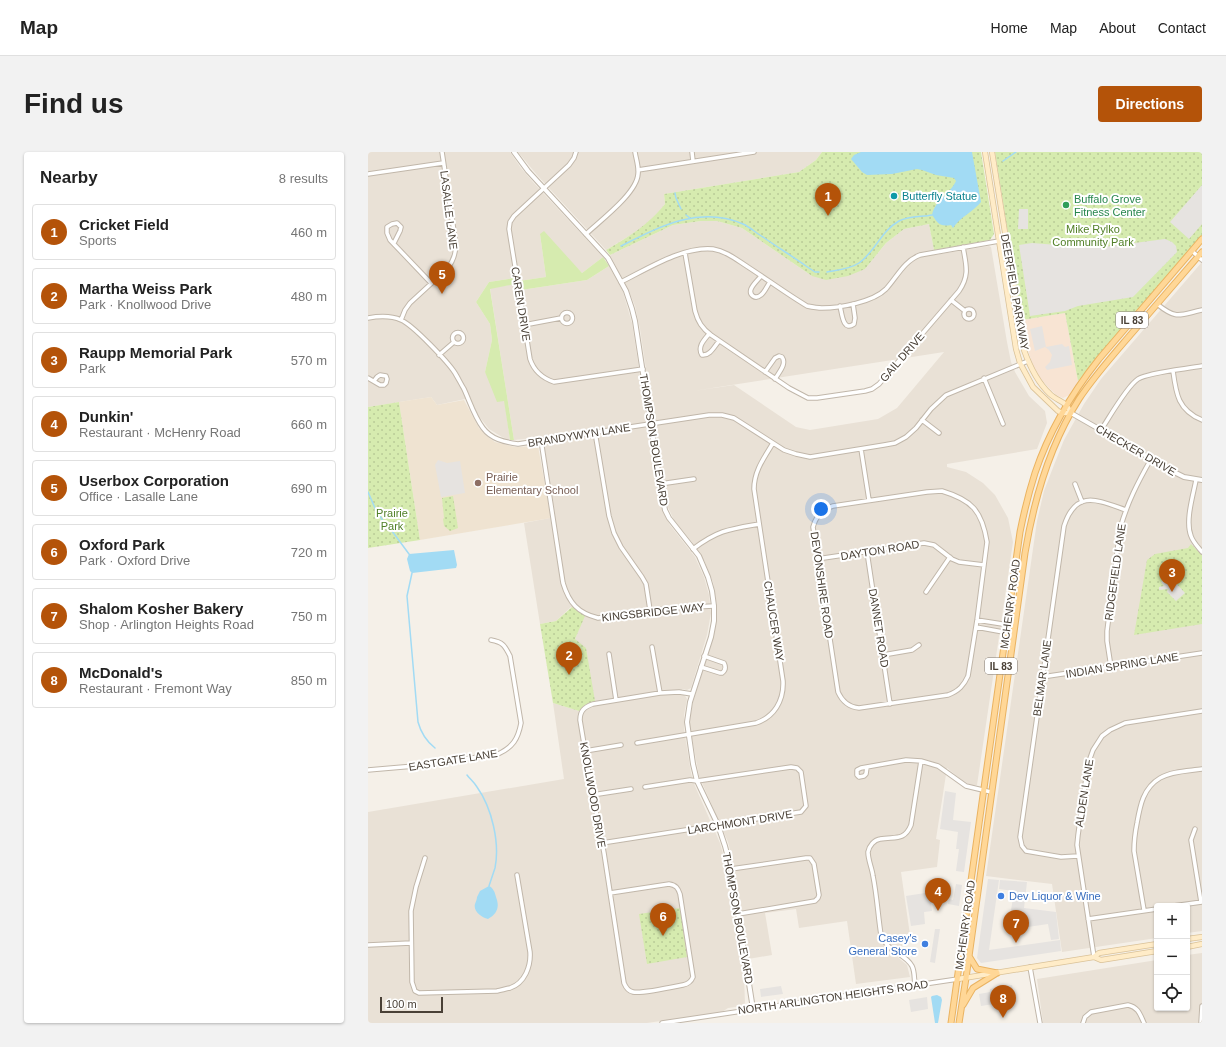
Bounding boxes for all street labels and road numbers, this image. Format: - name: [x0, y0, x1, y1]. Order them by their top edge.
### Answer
- street label: LASALLE LANE: [438, 170, 460, 250]
- street label: DEERFIELD PARKWAY: [999, 233, 1031, 352]
- street label: CAREN DRIVE: [509, 266, 533, 342]
- road number: IL 83: [1116, 312, 1148, 328]
- street label: GAIL DRIVE: [877, 330, 927, 384]
- street label: THOMPSON BOULEVARD: [638, 373, 670, 507]
- street label: BRANDYWYN LANE: [527, 421, 631, 449]
- street label: CHECKER DRIVE: [1094, 422, 1178, 478]
- street label: RIDGEFIELD LANE: [1102, 523, 1128, 621]
- street label: DEVONSHIRE ROAD: [809, 531, 835, 639]
- street label: DAYTON ROAD: [840, 538, 920, 562]
- street label: MCHENRY ROAD: [998, 559, 1022, 649]
- street label: CHAUCER WAY: [762, 580, 786, 663]
- street label: DANNET ROAD: [867, 588, 891, 668]
- street label: KINGSBRIDGE WAY: [601, 601, 706, 623]
- street label: BELMAR LANE: [1031, 639, 1053, 717]
- street label: INDIAN SPRING LANE: [1065, 650, 1179, 680]
- road number: IL 83: [985, 658, 1017, 674]
- street label: KNOLLWOOD DRIVE: [578, 741, 608, 849]
- street label: EASTGATE LANE: [408, 747, 498, 773]
- street label: ALDEN LANE: [1073, 758, 1095, 828]
- street label: LARCHMONT DRIVE: [687, 808, 793, 836]
- street label: THOMPSON BOULEVARD: [720, 851, 756, 985]
- street label: MCHENRY ROAD: [953, 880, 977, 970]
- street label: NORTH ARLINGTON HEIGHTS ROAD: [737, 978, 929, 1016]

